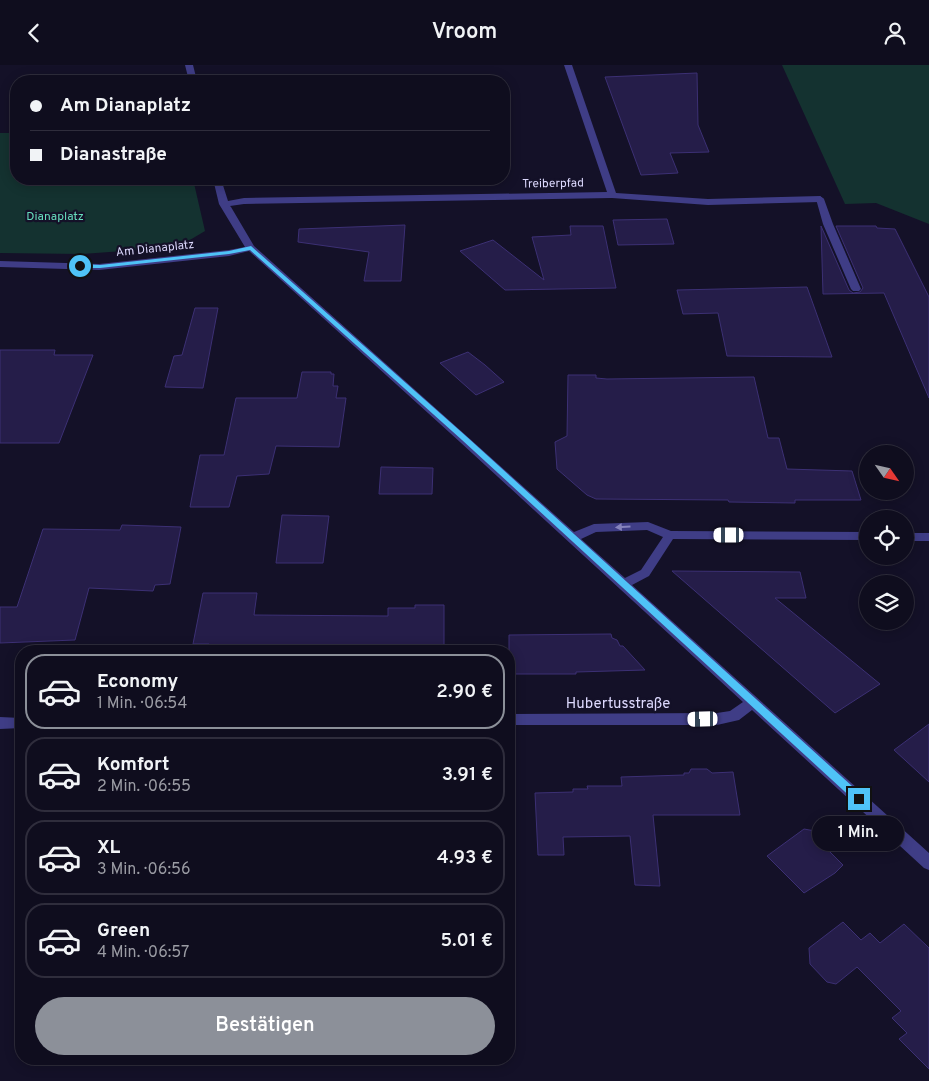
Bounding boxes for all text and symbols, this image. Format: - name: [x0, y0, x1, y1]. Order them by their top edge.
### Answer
- icon: back: [20, 19, 48, 47]
- text: Vroom: [432, 19, 497, 46]
- icon: person: [881, 19, 909, 47]
- text: Am Dianaplatz: [60, 94, 191, 118]
- text: Dianastraße: [60, 143, 167, 167]
- street label: Treiberpfad: [522, 175, 584, 193]
- park label: Dianaplatz: [26, 209, 84, 225]
- street label: Am Dianaplatz: [115, 237, 195, 261]
- route start: [69, 255, 91, 277]
- north arrow: [859, 445, 914, 500]
- map controls: [859, 445, 914, 630]
- button: locate: [859, 510, 914, 565]
- one-way arrow: [614, 524, 630, 532]
- car: [714, 528, 744, 543]
- button: layers: [859, 575, 914, 630]
- icon: car: [37, 669, 82, 714]
- text: Economy: [97, 670, 178, 694]
- text: 2.90 €: [436, 680, 493, 704]
- text: 1 Min. · 06:54: [97, 694, 188, 714]
- street label: Hubertusstraße: [566, 695, 670, 714]
- car: [687, 711, 718, 727]
- icon: car: [37, 752, 82, 797]
- text: Komfort: [97, 753, 169, 777]
- text: 3.91 €: [442, 763, 493, 787]
- text: 2 Min. · 06:55: [97, 777, 191, 797]
- route end: [848, 788, 870, 810]
- callout: 1 Min.: [813, 817, 905, 851]
- text: 1 Min.: [838, 823, 878, 843]
- icon: car: [37, 835, 82, 880]
- text: XL: [97, 836, 120, 860]
- text: 4.93 €: [437, 846, 493, 870]
- text: 3 Min. · 06:56: [97, 860, 190, 880]
- icon: car: [37, 918, 82, 963]
- text: Green: [97, 919, 150, 943]
- text: 5.01 €: [440, 929, 493, 953]
- text: 4 Min. · 06:57: [97, 943, 189, 963]
- button: Bestätigen: [35, 997, 495, 1055]

